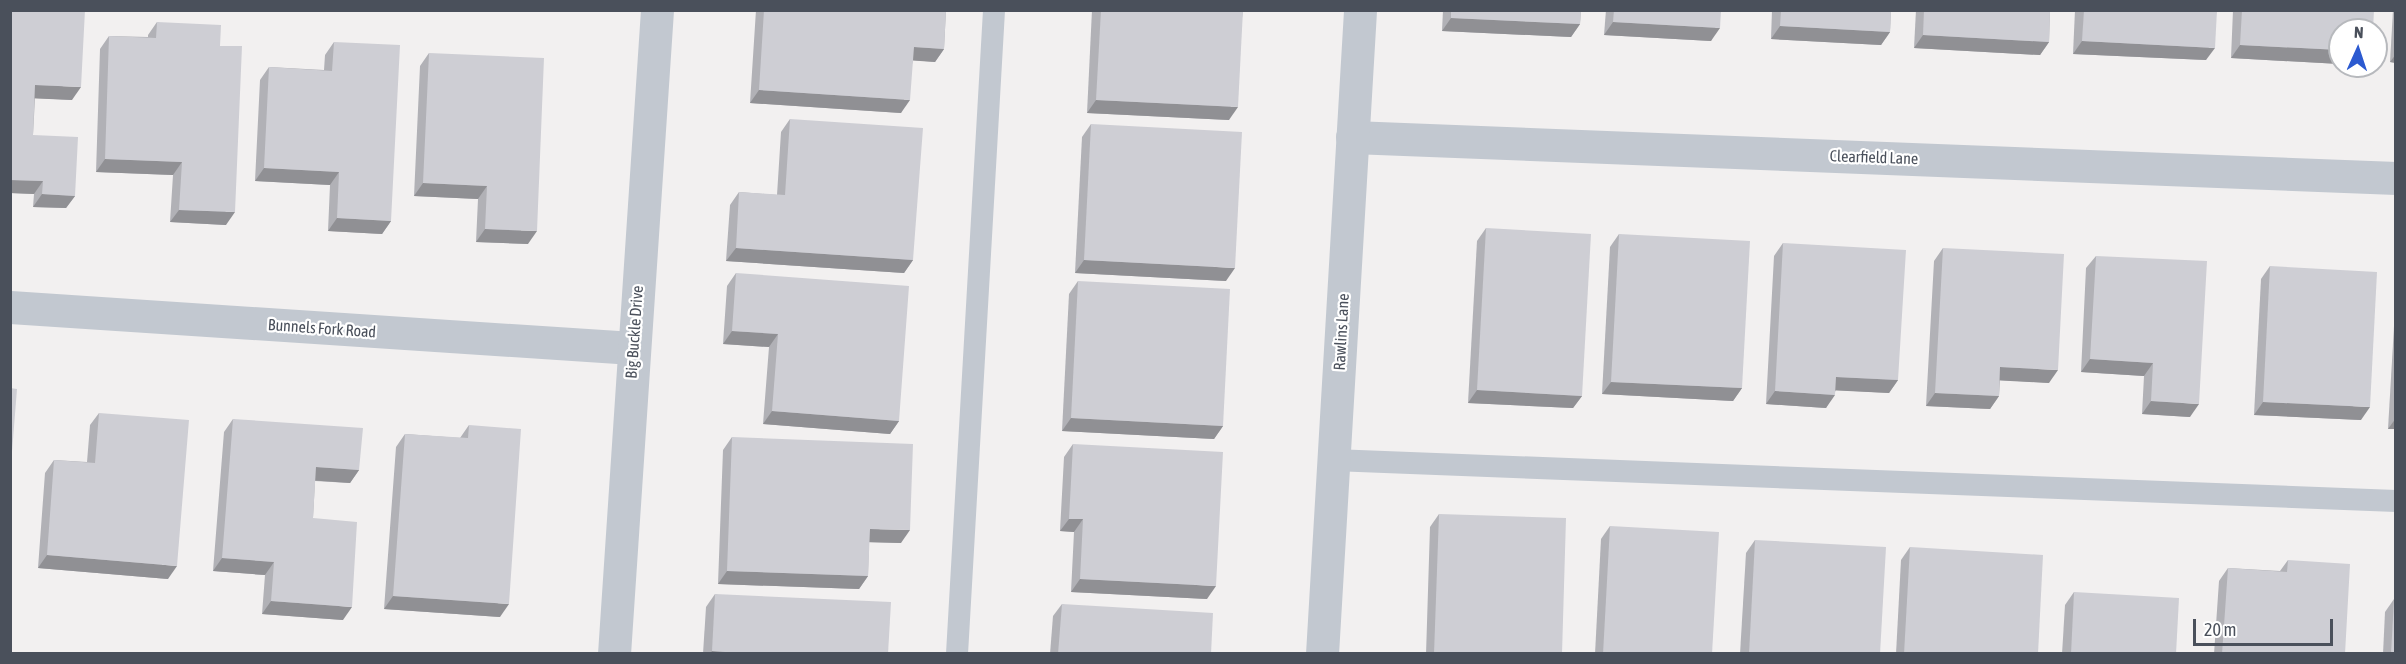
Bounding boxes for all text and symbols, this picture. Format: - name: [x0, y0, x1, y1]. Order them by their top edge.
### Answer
- north arrow: [2328, 18, 2388, 78]
- text: N: [2354, 23, 2364, 41]
- street label: Clearfield Lane: [1829, 146, 1919, 168]
- street label: Big Buckle Drive: [621, 285, 647, 379]
- street label: Rawlins Lane: [1329, 293, 1353, 371]
- street label: Bunnels Fork Road: [267, 315, 377, 341]
- scale bar: [2196, 607, 2336, 645]
- text: 20 m: [2204, 619, 2236, 640]

